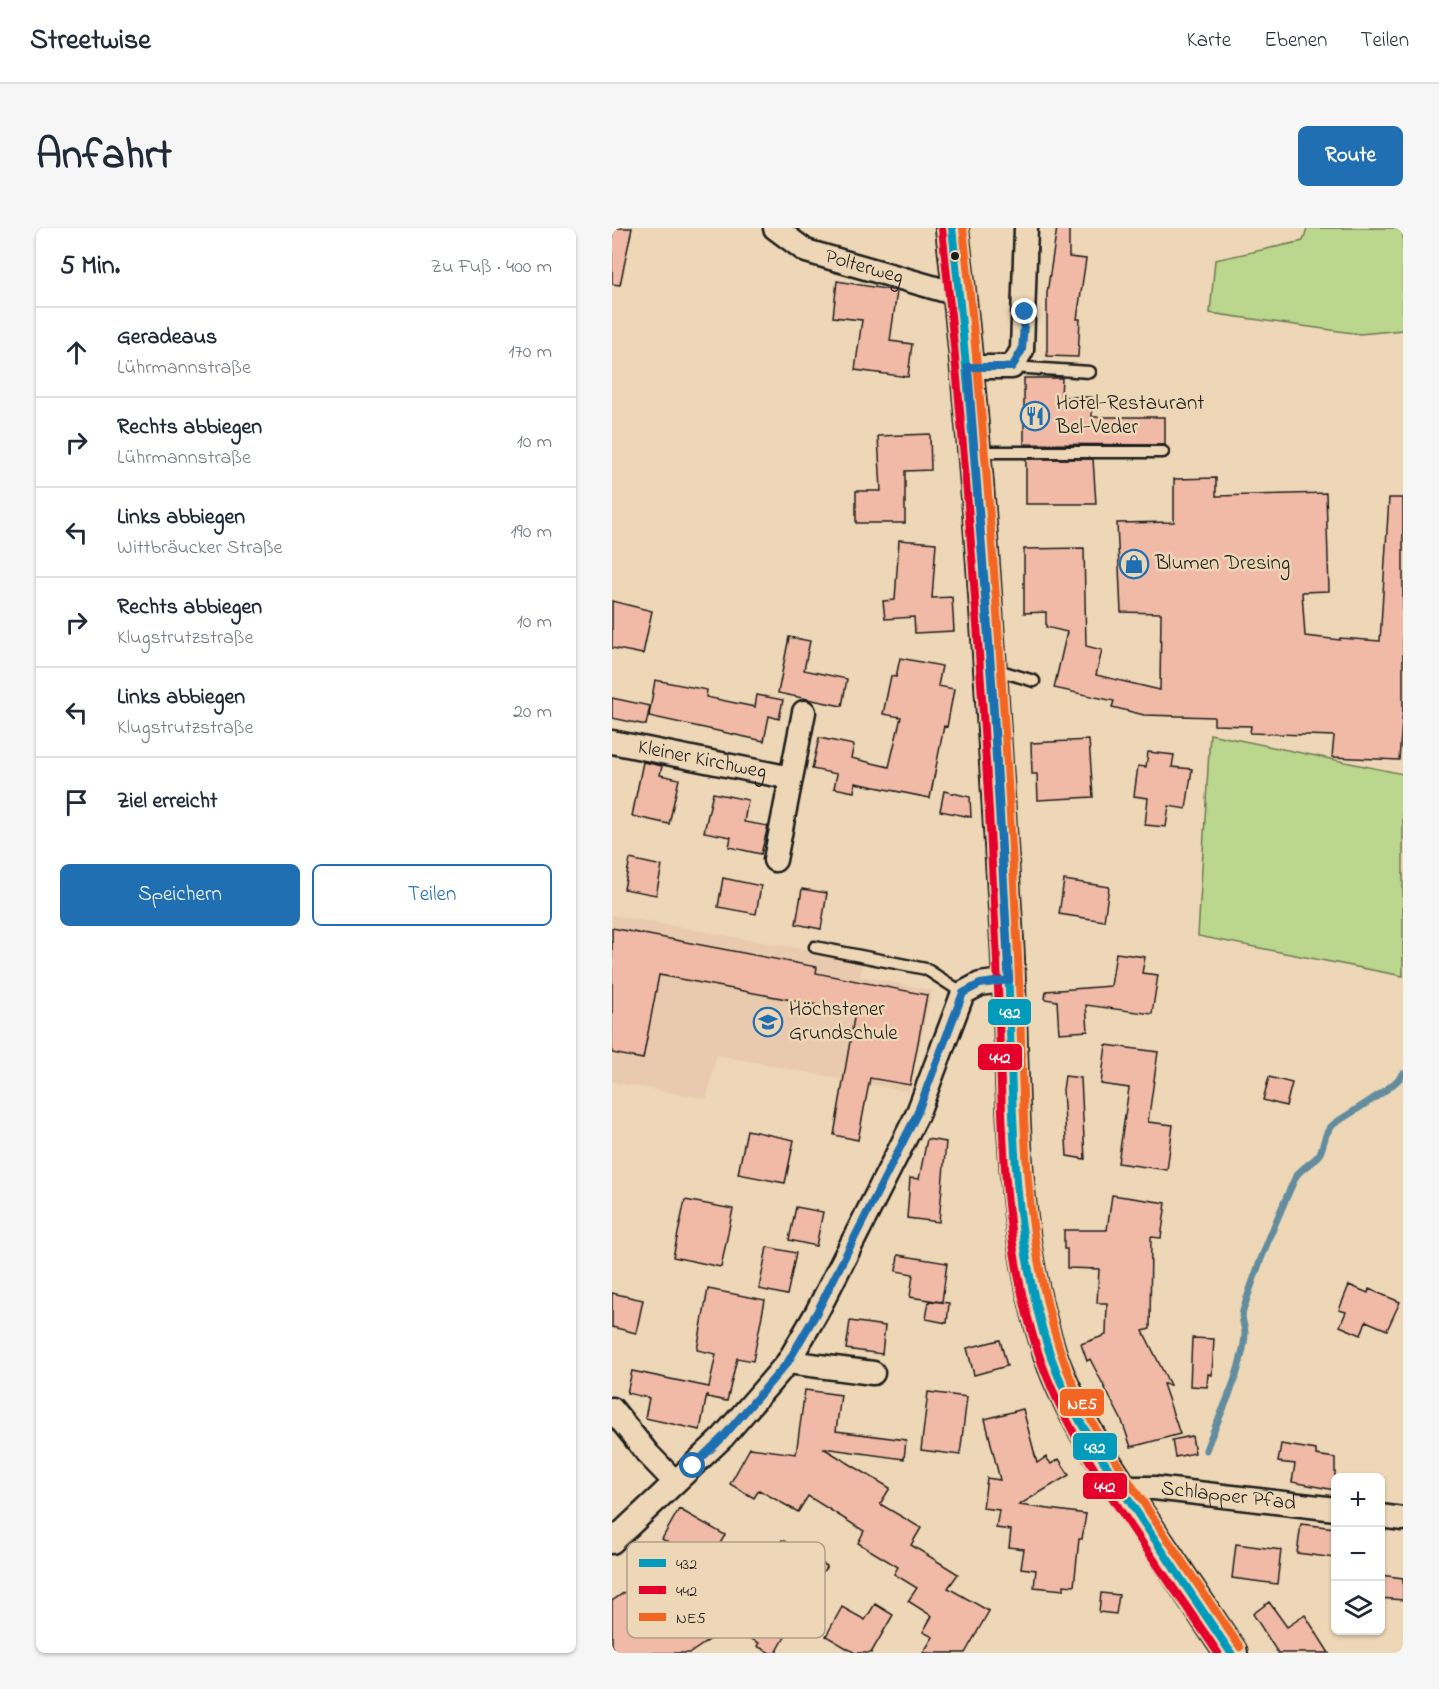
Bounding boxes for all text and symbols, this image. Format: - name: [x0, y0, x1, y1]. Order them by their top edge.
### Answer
- text: Streetwise: [30, 21, 151, 62]
- text: Karte: [1187, 26, 1231, 56]
- text: Ebenen: [1264, 26, 1327, 56]
- text: Teilen: [1360, 26, 1409, 56]
- text: Anfahrt: [36, 126, 172, 187]
- button: Route: [1298, 126, 1403, 186]
- street label: Polterweg: [821, 242, 907, 295]
- text: 5 Min.: [60, 248, 120, 286]
- unlabelled marker: [949, 250, 961, 262]
- text: Zu Fuß · 400 m: [431, 253, 552, 282]
- route end: [1011, 298, 1037, 324]
- text: Geradeaus: [117, 322, 217, 354]
- icon: ahead: [60, 336, 93, 369]
- text: 170 m: [508, 338, 552, 367]
- text: Lührmannstraße: [117, 354, 251, 383]
- place label: Hotel-Restaurant Bel-Veder: [1055, 389, 1204, 443]
- restaurant icon: Hotel-Restaurant Bel-Veder: [1019, 400, 1051, 432]
- text: Rechts abbiegen: [117, 412, 262, 444]
- icon: right: [60, 426, 93, 459]
- text: 10 m: [516, 428, 552, 457]
- text: Lührmannstraße: [117, 444, 251, 473]
- text: Links abbiegen: [117, 502, 245, 534]
- icon: left: [60, 516, 93, 549]
- text: 190 m: [510, 518, 552, 547]
- text: Wittbräucker Straße: [117, 534, 283, 563]
- shop icon: Blumen Dresing: [1118, 548, 1150, 580]
- place label: Blumen Dresing: [1154, 549, 1290, 581]
- text: Rechts abbiegen: [117, 592, 262, 624]
- icon: right: [60, 606, 93, 639]
- text: 10 m: [516, 608, 552, 637]
- text: Klugstrutzstraße: [117, 624, 253, 653]
- text: Links abbiegen: [117, 682, 245, 714]
- icon: left: [60, 696, 93, 729]
- text: 20 m: [513, 698, 552, 727]
- text: Klugstrutzstraße: [117, 714, 253, 743]
- street label: Kleiner Kirchweg: [635, 733, 769, 790]
- icon: arrive: [60, 786, 93, 819]
- text: Ziel erreicht: [117, 786, 217, 818]
- button: Speichern: [60, 864, 300, 926]
- button: Teilen: [312, 864, 552, 926]
- place label: Höchstener Grundschule: [789, 995, 898, 1049]
- line badge: 432: [987, 998, 1032, 1026]
- text: 432: [998, 1002, 1021, 1026]
- school or university icon: Höchstener Grundschule: [752, 1006, 784, 1038]
- line badge: 442: [977, 1043, 1023, 1071]
- text: 442: [988, 1047, 1011, 1071]
- line badge: NE5: [1059, 1388, 1105, 1417]
- text: NE5: [1067, 1393, 1098, 1417]
- line badge: 432: [1072, 1432, 1118, 1461]
- text: 432: [1083, 1437, 1106, 1461]
- route start: [679, 1452, 705, 1478]
- line badge: 442: [1082, 1472, 1128, 1500]
- map controls: [1331, 1473, 1385, 1635]
- button: +: [1331, 1473, 1385, 1527]
- street label: Schlapper Pfad: [1159, 1474, 1298, 1519]
- text: 442: [1093, 1476, 1116, 1500]
- button: −: [1331, 1527, 1385, 1581]
- legend: [627, 1542, 825, 1638]
- text: 432: [676, 1553, 697, 1577]
- text: 442: [676, 1580, 697, 1604]
- button: layers: [1331, 1581, 1385, 1635]
- text: NE5: [676, 1607, 706, 1631]

